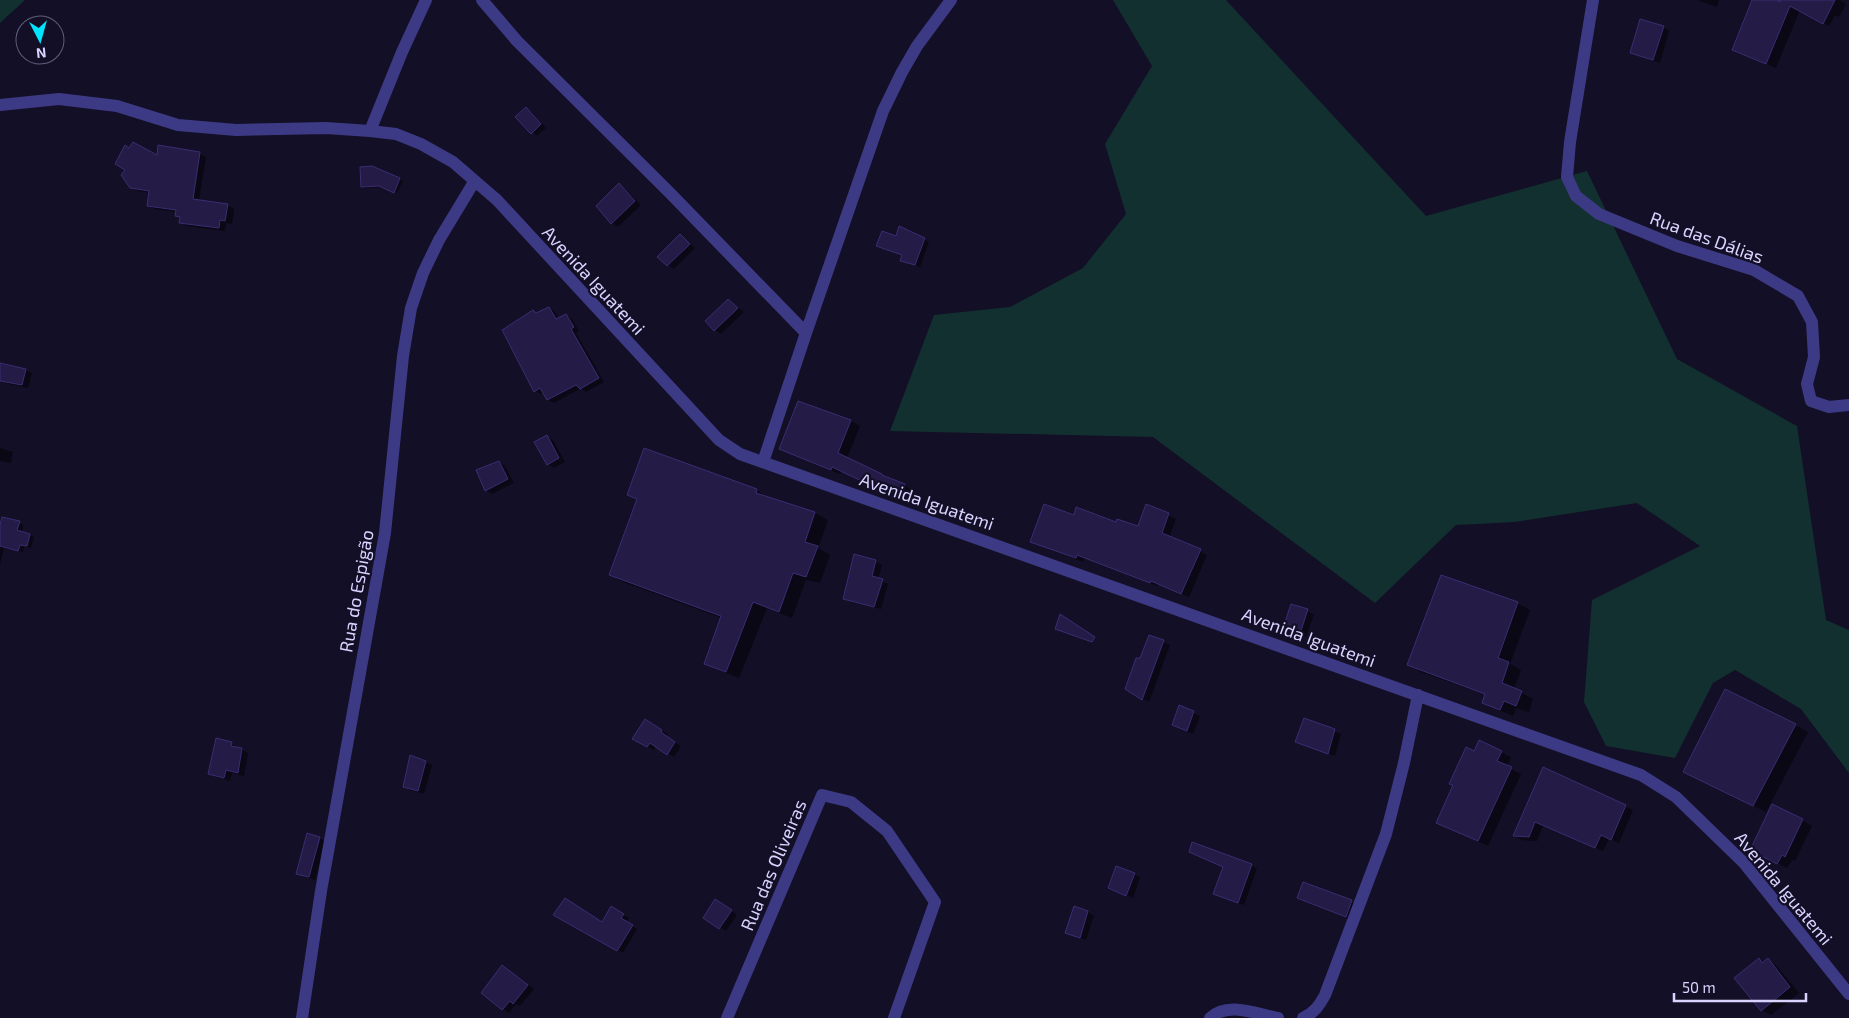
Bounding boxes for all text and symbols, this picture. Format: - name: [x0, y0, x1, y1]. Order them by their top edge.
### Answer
- north arrow: [15, 15, 65, 65]
- text: N: [35, 44, 47, 62]
- street label: Rua das Dálias: [1647, 206, 1767, 268]
- street label: Avenida Iguatemi: [538, 221, 650, 339]
- street label: Avenida Iguatemi: [857, 468, 997, 534]
- street label: Rua do Espigão: [334, 528, 378, 654]
- street label: Avenida Iguatemi: [1239, 603, 1379, 671]
- street label: Rua das Oliveiras: [735, 796, 811, 934]
- street label: Avenida Iguatemi: [1730, 827, 1838, 949]
- scale bar: [1674, 970, 1806, 1002]
- text: 50 m: [1682, 978, 1716, 996]

